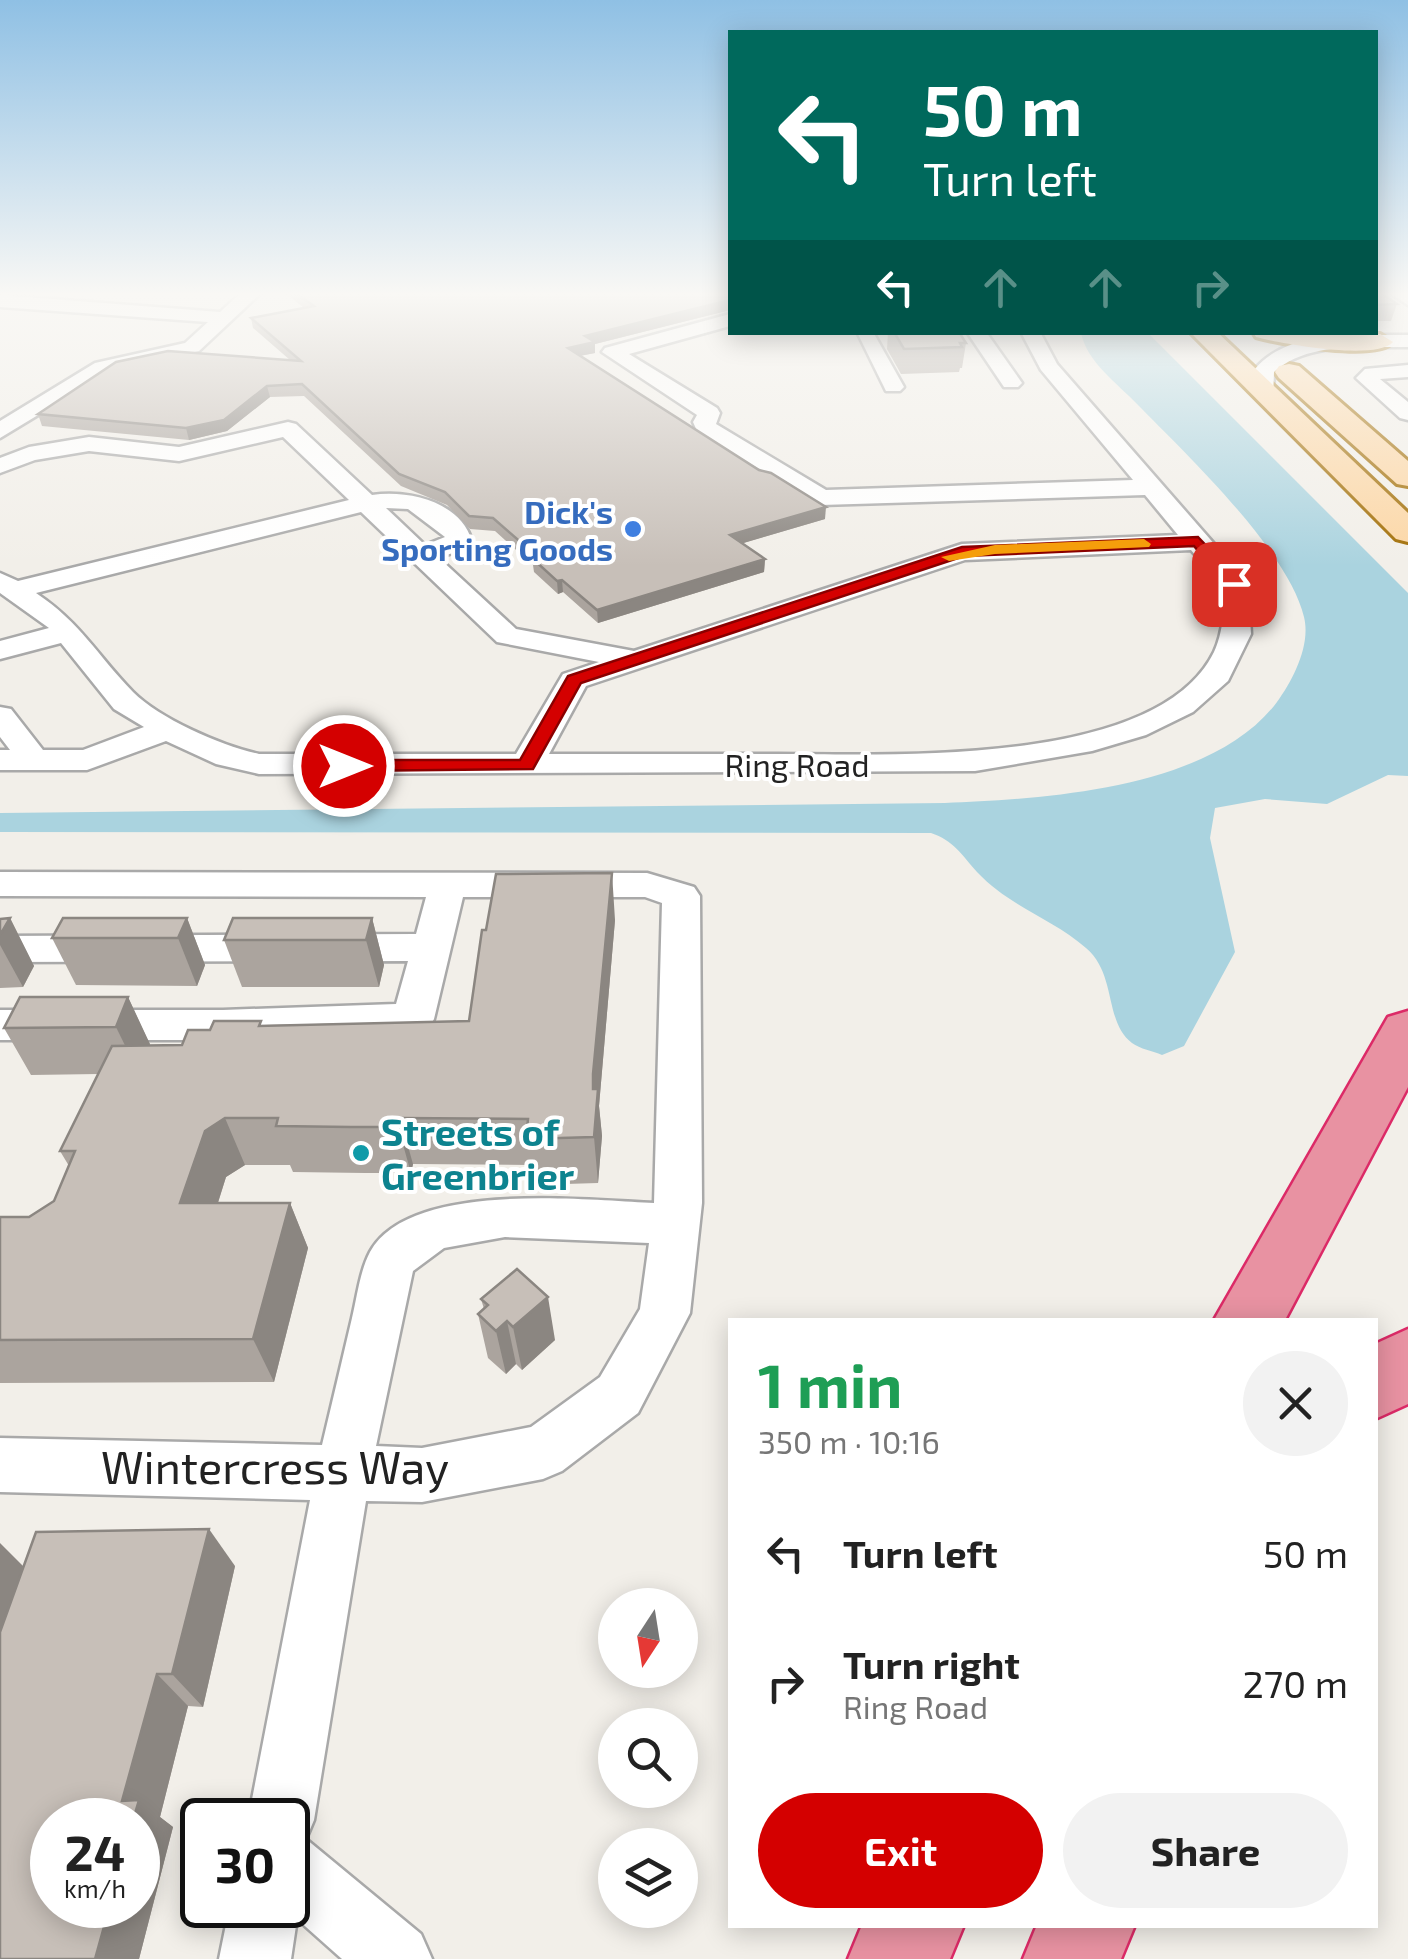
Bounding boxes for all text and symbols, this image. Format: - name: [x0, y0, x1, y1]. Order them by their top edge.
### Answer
- text: 50 m: [923, 66, 1083, 150]
- icon: left: [758, 70, 888, 200]
- text: Turn left: [923, 151, 1097, 205]
- icon: left: [868, 260, 923, 315]
- icon: ahead: [973, 260, 1028, 315]
- icon: ahead: [1078, 260, 1133, 315]
- icon: right: [1183, 260, 1238, 315]
- place label: Dick's Sporting Goods: [381, 492, 613, 567]
- marker: Dick's Sporting Goods: [622, 518, 644, 540]
- pin: [1192, 542, 1277, 627]
- icon: arrive: [1207, 557, 1262, 612]
- position arrow: [292, 714, 396, 818]
- street label: Ring Road: [725, 745, 870, 783]
- place label: Streets of Greenbrier: [381, 1108, 574, 1198]
- marker: Streets of Greenbrier: [350, 1142, 372, 1164]
- text: 1 min: [758, 1348, 902, 1420]
- button: close: [1243, 1351, 1348, 1456]
- text: 350 m · 10:16: [758, 1422, 940, 1460]
- street label: Wintercress Way: [101, 1439, 449, 1493]
- icon: left: [758, 1526, 813, 1581]
- text: Turn left: [843, 1530, 998, 1576]
- text: 50 m: [1263, 1530, 1348, 1576]
- north arrow: [598, 1588, 698, 1688]
- map controls: [598, 1588, 698, 1928]
- text: Turn right: [843, 1641, 1020, 1687]
- icon: right: [758, 1656, 813, 1711]
- text: 270 m: [1243, 1660, 1348, 1706]
- text: Ring Road: [843, 1687, 988, 1725]
- button: search: [598, 1708, 698, 1808]
- button: Exit: [758, 1793, 1043, 1908]
- button: Share: [1063, 1793, 1348, 1908]
- speed limit sign: 30: [180, 1798, 310, 1928]
- text: 24: [65, 1821, 125, 1881]
- button: layers: [598, 1828, 698, 1928]
- text: km/h: [64, 1873, 126, 1903]

